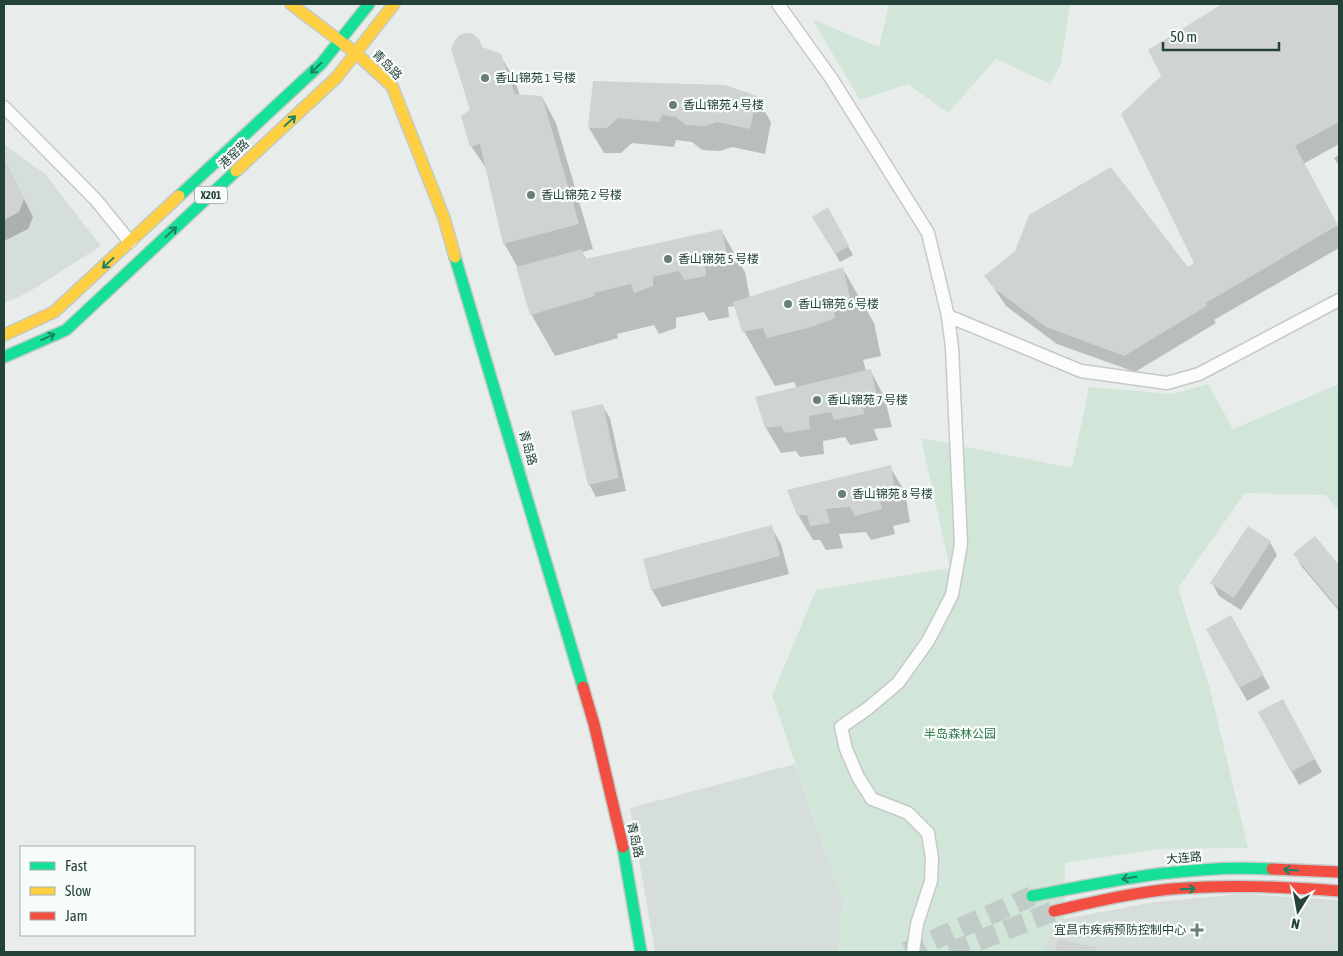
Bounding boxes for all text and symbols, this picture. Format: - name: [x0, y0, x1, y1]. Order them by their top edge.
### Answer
- scale bar: [1163, 20, 1279, 52]
- text: 50 m: [1170, 28, 1197, 45]
- street label: 青岛路: [369, 47, 405, 83]
- one-way arrow: [311, 62, 323, 74]
- place label: 香山锦苑 1 号楼: [495, 71, 576, 85]
- marker: 香山锦苑 1 号楼: [479, 72, 491, 84]
- place label: 香山锦苑 4 号楼: [683, 98, 764, 112]
- marker: 香山锦苑 4 号楼: [667, 99, 679, 111]
- one-way arrow: [283, 115, 296, 127]
- street label: 港窑路: [216, 137, 252, 171]
- road number: X201: [195, 186, 227, 204]
- place label: 香山锦苑 2 号楼: [541, 188, 622, 202]
- marker: 香山锦苑 2 号楼: [525, 189, 537, 201]
- one-way arrow: [164, 226, 177, 238]
- place label: 香山锦苑 5 号楼: [678, 252, 759, 266]
- marker: 香山锦苑 5 号楼: [662, 253, 674, 265]
- one-way arrow: [101, 257, 114, 269]
- place label: 香山锦苑 6 号楼: [798, 297, 879, 311]
- marker: 香山锦苑 6 号楼: [782, 298, 794, 310]
- one-way arrow: [40, 332, 55, 342]
- place label: 香山锦苑 7 号楼: [827, 393, 908, 407]
- marker: 香山锦苑 7 号楼: [811, 394, 823, 406]
- street label: 青岛路: [516, 429, 540, 467]
- place label: 香山锦苑 8 号楼: [852, 487, 933, 501]
- marker: 香山锦苑 8 号楼: [836, 488, 848, 500]
- park label: 半岛森林公园: [924, 727, 996, 741]
- street label: 青岛路: [624, 821, 646, 859]
- legend: [20, 846, 195, 936]
- street label: 大连路: [1165, 849, 1203, 867]
- text: Fast: [65, 857, 87, 874]
- one-way arrow: [1283, 865, 1299, 874]
- one-way arrow: [1121, 873, 1137, 883]
- text: Slow: [65, 882, 91, 899]
- one-way arrow: [1180, 884, 1196, 894]
- north arrow: [1273, 886, 1323, 936]
- text: Jam: [65, 907, 88, 924]
- text: N: [1290, 915, 1301, 932]
- place label: 宜昌市疾病预防控制中心: [1054, 923, 1186, 937]
- marker: 宜昌市疾病预防控制中心: [1190, 923, 1204, 937]

